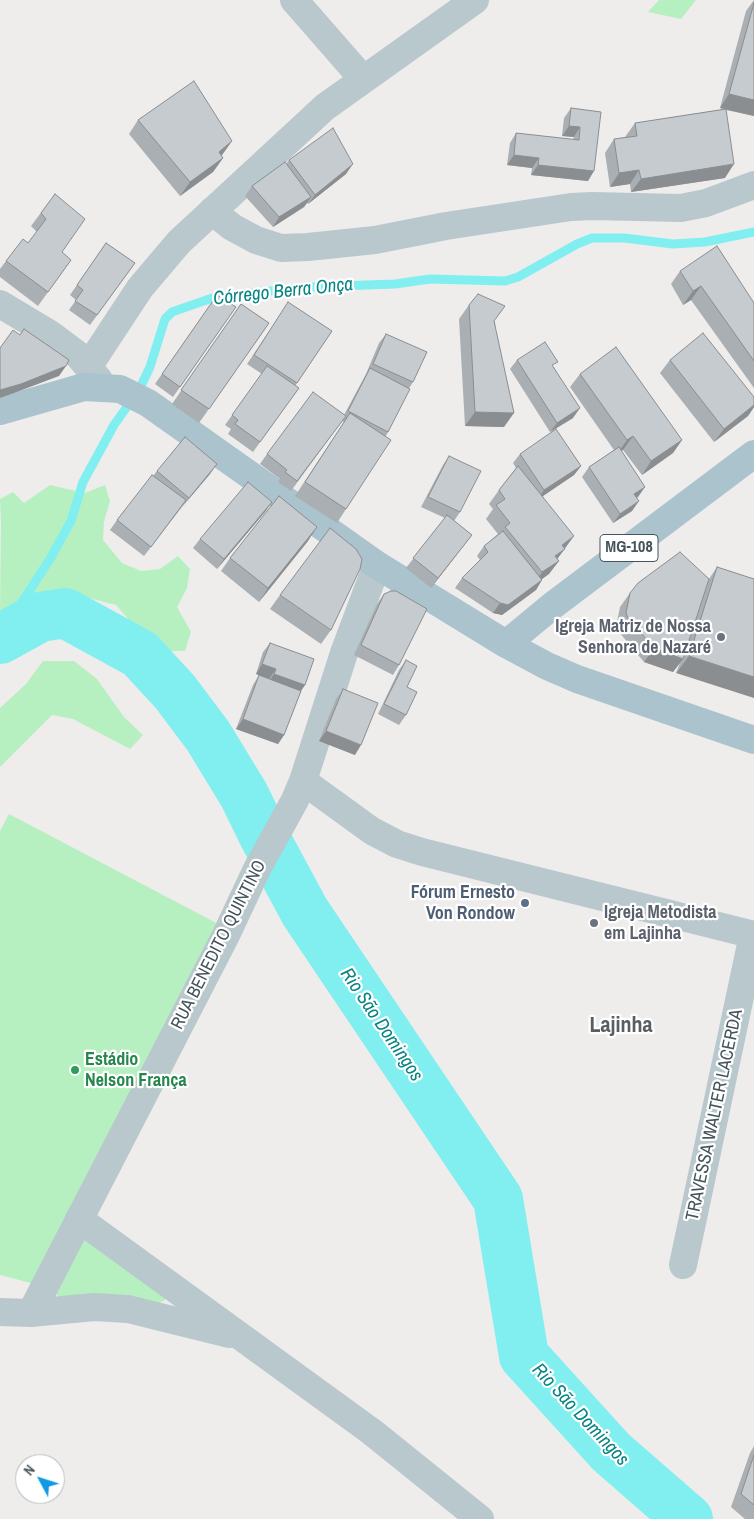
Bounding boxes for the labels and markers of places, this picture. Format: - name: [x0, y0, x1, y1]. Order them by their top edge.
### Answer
- place label: Igreja Matriz de Nossa Senhora de Nazaré: [555, 616, 711, 659]
- marker: Igreja Matriz de Nossa Senhora de Nazaré: [715, 631, 727, 643]
- place label: Fórum Ernesto Von Rondow: [411, 882, 515, 924]
- marker: Fórum Ernesto Von Rondow: [519, 897, 531, 909]
- place label: Igreja Metodista em Lajinha: [604, 902, 716, 944]
- marker: Igreja Metodista em Lajinha: [588, 917, 600, 929]
- place label: Estádio Nelson França: [85, 1049, 187, 1092]
- marker: Estádio Nelson França: [69, 1064, 81, 1076]

